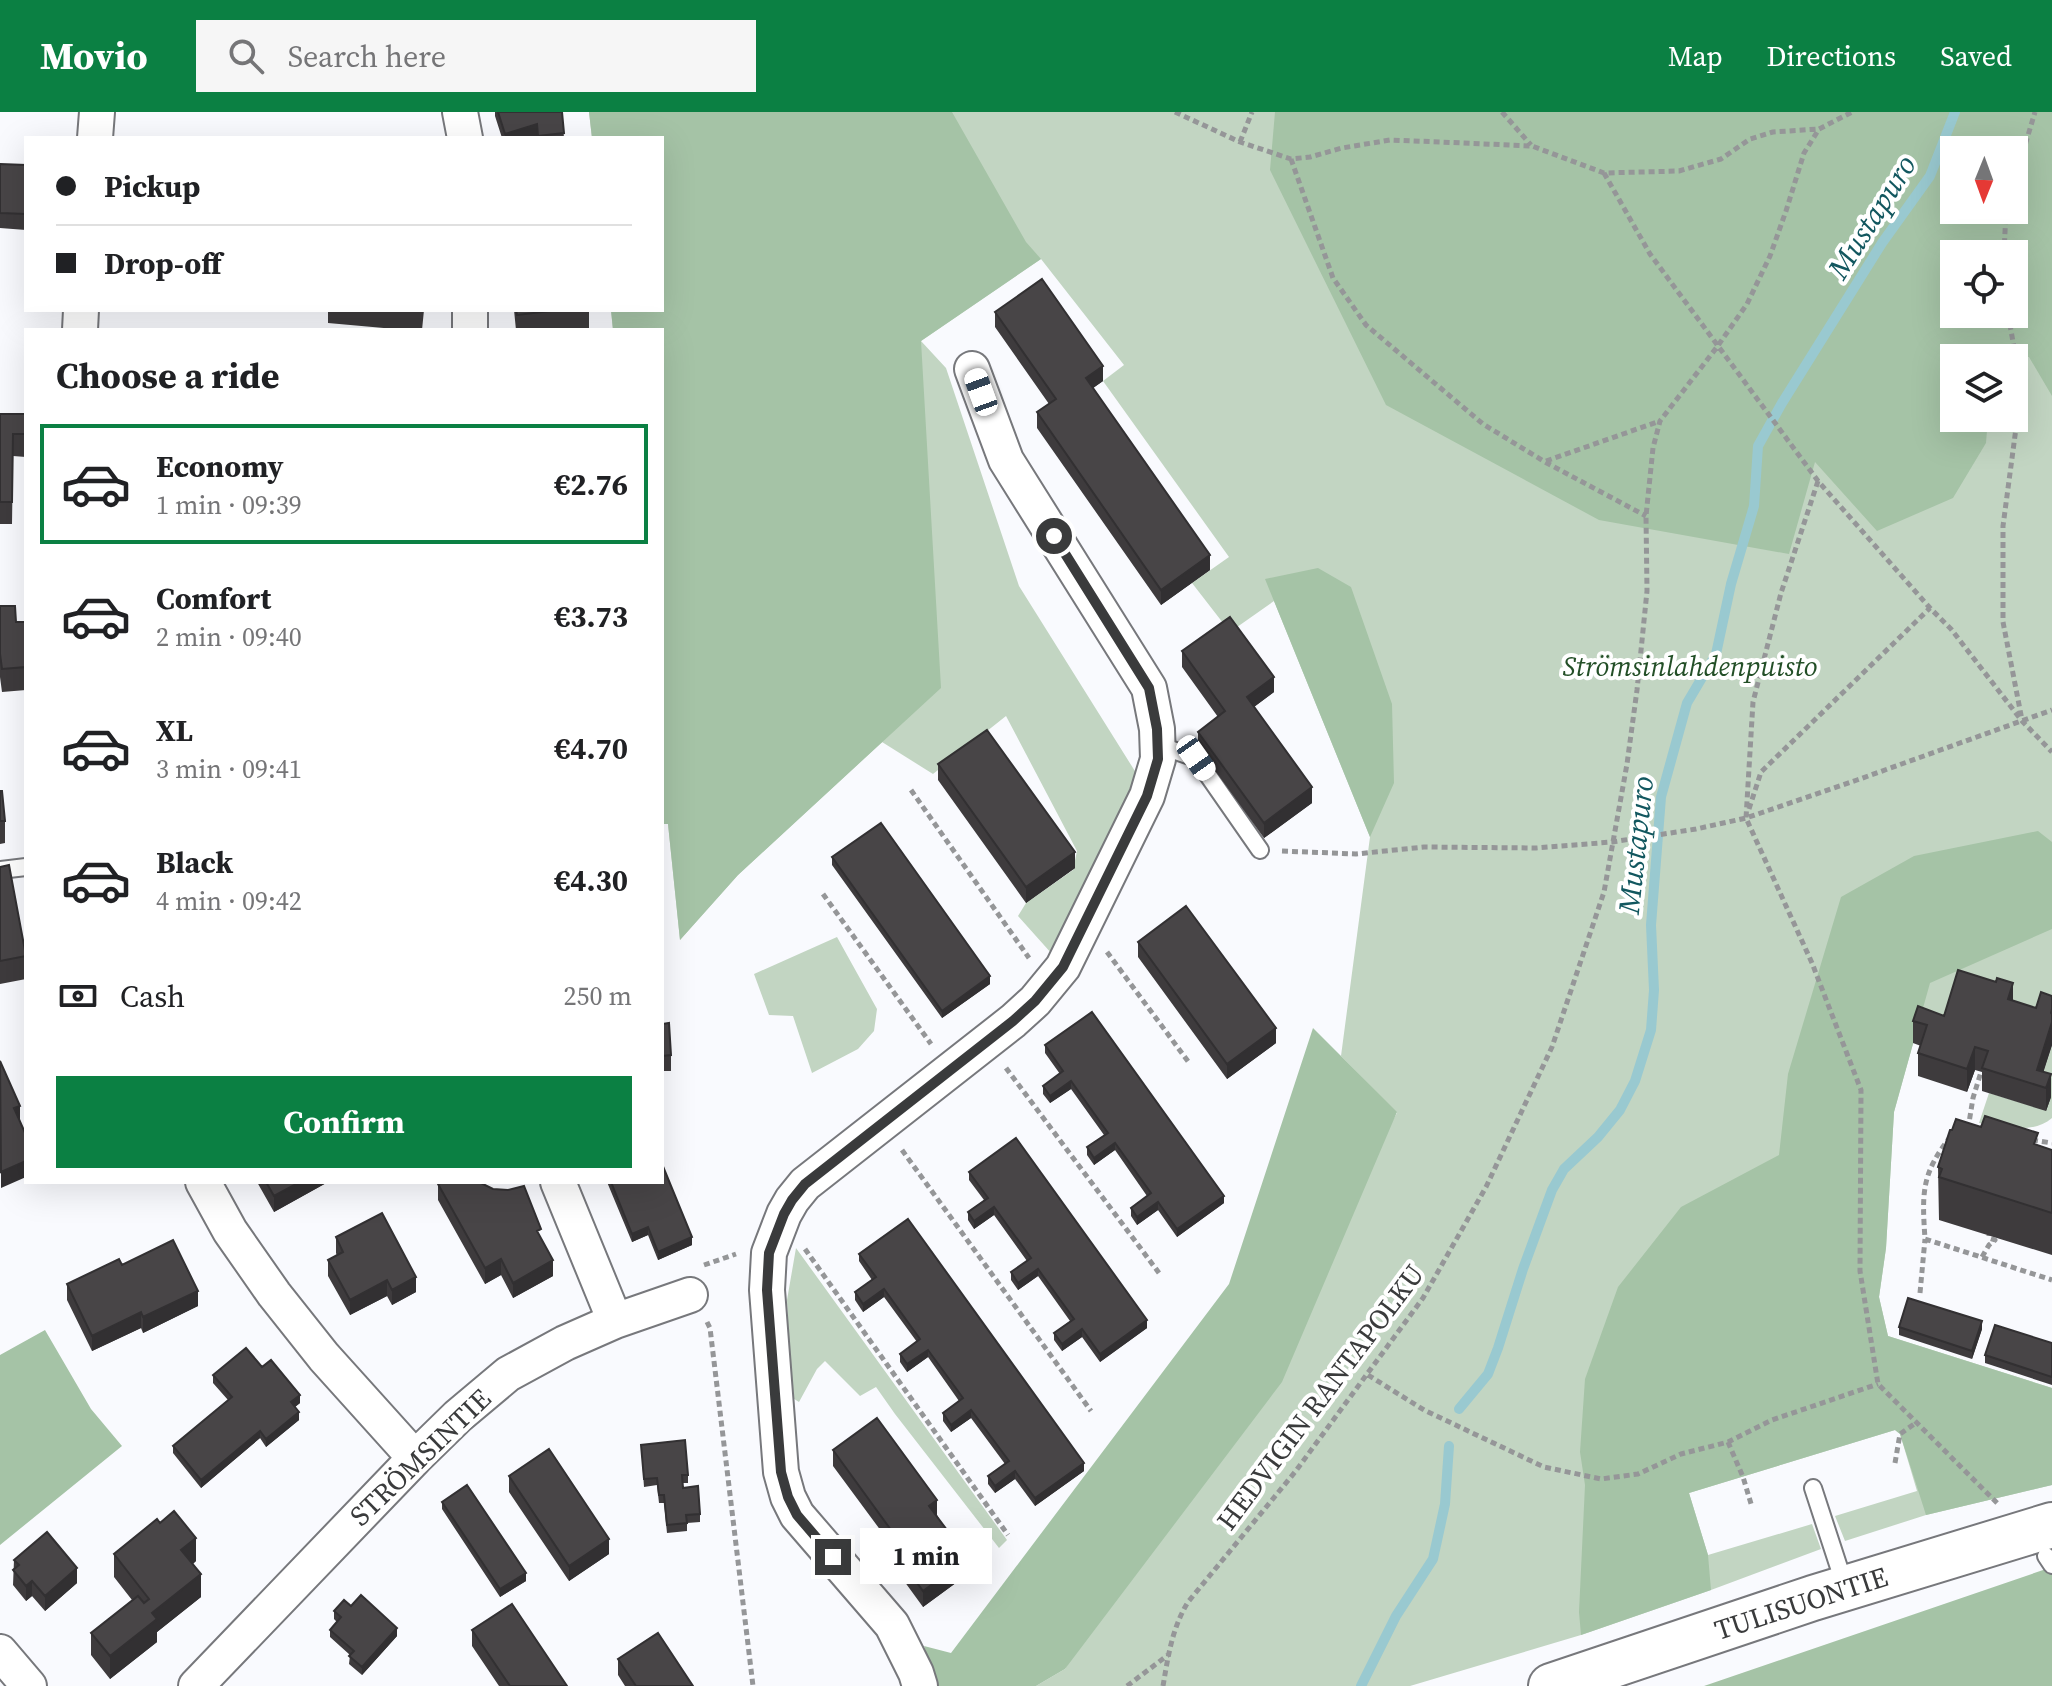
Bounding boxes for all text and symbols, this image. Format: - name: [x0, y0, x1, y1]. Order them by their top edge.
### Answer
- search box: [196, 20, 756, 92]
- text: Movio: [40, 30, 148, 82]
- icon: search: [224, 34, 268, 78]
- text: Search here: [288, 36, 446, 77]
- text: Map: [1668, 37, 1723, 75]
- text: Directions: [1767, 37, 1896, 75]
- text: Saved: [1940, 37, 2012, 75]
- north arrow: [1940, 136, 2028, 224]
- map controls: [1940, 136, 2028, 432]
- water label: Mustapuro: [1817, 147, 1926, 287]
- text: Pickup: [104, 166, 200, 207]
- button: locate: [1940, 240, 2028, 328]
- text: Drop-off: [104, 243, 222, 284]
- button: layers: [1940, 344, 2028, 432]
- text: Choose a ride: [56, 351, 279, 400]
- car: [962, 365, 1000, 419]
- text: Economy: [156, 446, 284, 487]
- icon: car: [60, 448, 132, 520]
- text: €2.76: [554, 464, 628, 505]
- text: 1 min · 09:39: [156, 487, 302, 523]
- route start: [1036, 518, 1072, 554]
- text: Comfort: [156, 578, 271, 619]
- icon: car: [60, 580, 132, 652]
- text: €3.73: [554, 596, 628, 637]
- text: 2 min · 09:40: [156, 619, 302, 655]
- park label: Strömsinlahdenpuisto: [1563, 647, 1817, 685]
- text: XL: [156, 710, 193, 751]
- icon: car: [60, 712, 132, 784]
- text: €4.70: [554, 728, 628, 769]
- car: [1172, 731, 1220, 785]
- text: 3 min · 09:41: [156, 751, 302, 787]
- water label: Mustapuro: [1608, 774, 1663, 917]
- text: Black: [156, 842, 233, 883]
- icon: car: [60, 844, 132, 916]
- text: €4.30: [554, 860, 628, 901]
- text: 4 min · 09:42: [156, 883, 302, 919]
- icon: cash: [56, 974, 100, 1018]
- text: Cash: [120, 976, 185, 1017]
- text: 250 m: [564, 978, 632, 1014]
- button: Confirm: [56, 1076, 632, 1168]
- street label: HEDVIGIN RANTAPOLKU: [1207, 1256, 1433, 1538]
- street label: STRÖMSINTIE: [341, 1380, 499, 1534]
- callout: 1 min: [861, 1529, 993, 1585]
- text: 1 min: [892, 1538, 960, 1574]
- route end: [815, 1539, 851, 1575]
- street label: TULISUONTIE: [1710, 1557, 1892, 1649]

